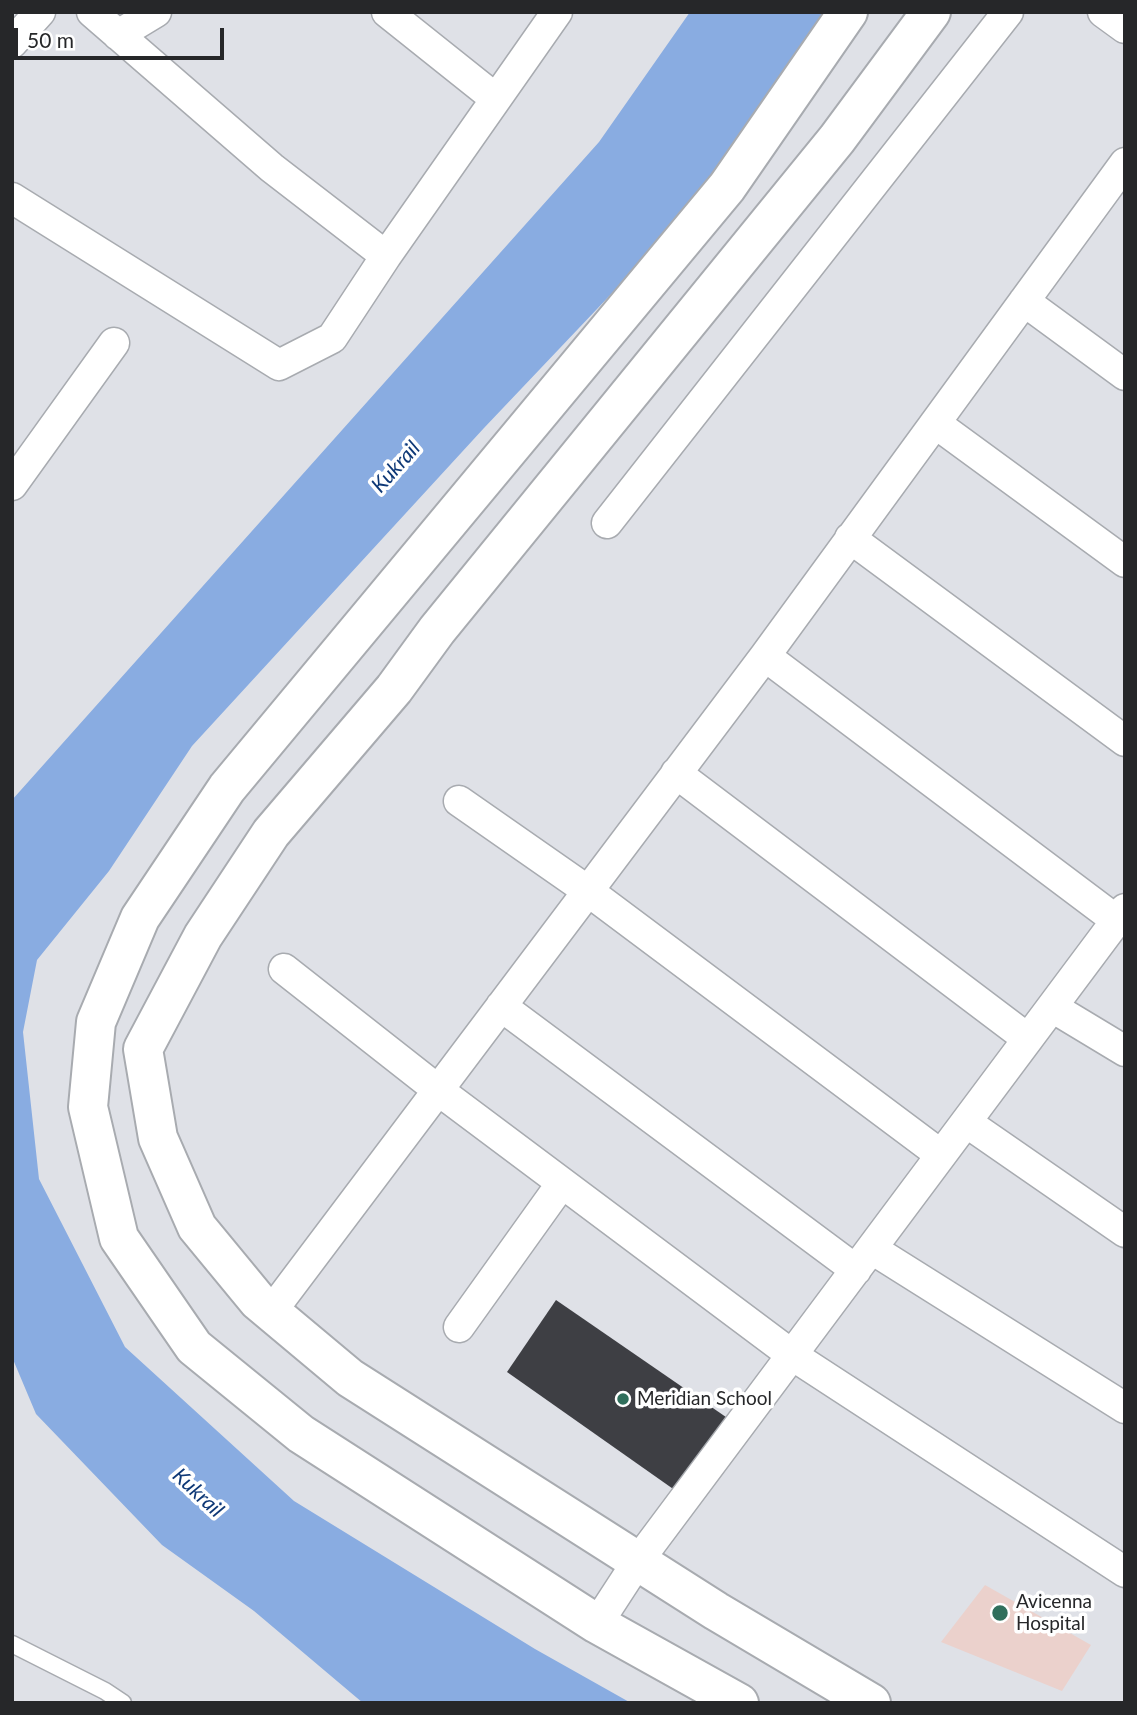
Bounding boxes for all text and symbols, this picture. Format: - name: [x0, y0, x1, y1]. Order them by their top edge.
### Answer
- scale bar: [18, 14, 228, 58]
- text: 50 m: [27, 27, 74, 52]
- water label: Kukrail: [366, 436, 426, 498]
- place label: Meridian School: [637, 1388, 772, 1410]
- marker: Meridian School: [615, 1391, 631, 1407]
- water label: Kukrail: [167, 1463, 229, 1523]
- place label: Avicenna Hospital: [1016, 1591, 1092, 1635]
- marker: Avicenna Hospital: [990, 1603, 1010, 1623]

